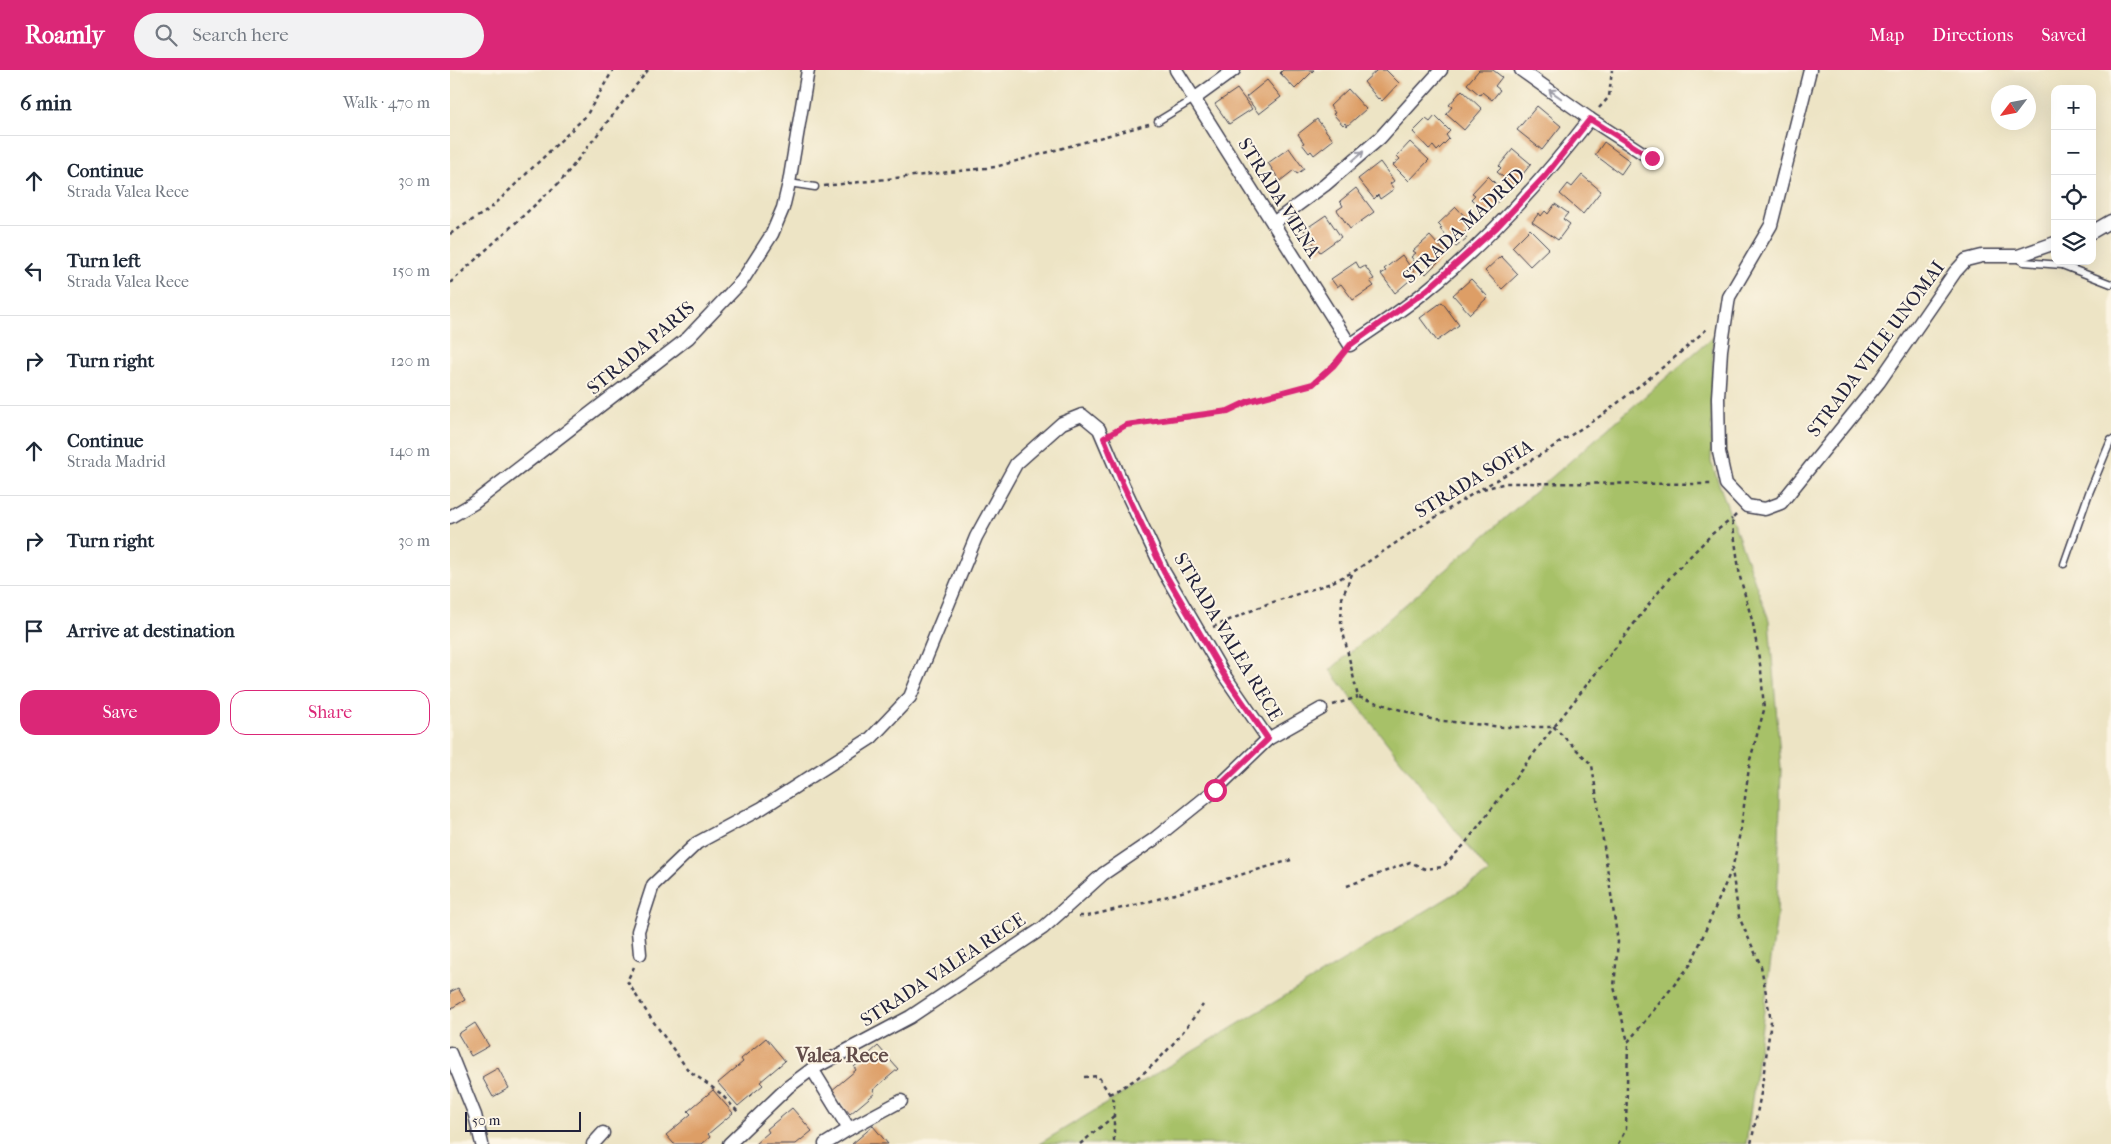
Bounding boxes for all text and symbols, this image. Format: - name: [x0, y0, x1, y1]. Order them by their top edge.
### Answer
- search box: [134, 13, 484, 58]
- text: Roamly: [25, 21, 104, 49]
- icon: search: [152, 21, 180, 49]
- text: Search here: [192, 24, 289, 46]
- text: Map: [1870, 25, 1904, 46]
- text: Directions: [1932, 25, 2013, 46]
- text: Saved: [2041, 25, 2086, 46]
- north arrow: [1991, 85, 2036, 130]
- map controls: [2051, 85, 2096, 265]
- button: +: [2051, 85, 2096, 130]
- one-way arrow: [1548, 89, 1562, 99]
- text: 6 min: [20, 91, 72, 115]
- text: Walk · 470 m: [343, 93, 430, 112]
- button: −: [2051, 130, 2096, 175]
- street label: STRADA VIENA: [1233, 134, 1325, 262]
- route end: [1641, 147, 1664, 170]
- one-way arrow: [1352, 150, 1365, 162]
- text: Continue: [67, 160, 143, 182]
- street label: STRADA MADRID: [1398, 164, 1530, 288]
- icon: ahead: [20, 167, 48, 195]
- text: 30 m: [398, 171, 430, 190]
- button: locate: [2051, 175, 2096, 220]
- text: Strada Valea Rece: [67, 182, 189, 201]
- button: layers: [2051, 220, 2096, 265]
- text: Turn left: [67, 250, 141, 272]
- icon: left: [20, 257, 48, 285]
- street label: STRADA VIILE UNOMAI: [1803, 257, 1949, 441]
- text: 150 m: [392, 261, 430, 280]
- text: Strada Valea Rece: [67, 272, 189, 291]
- street label: STRADA PARIS: [583, 297, 699, 399]
- icon: right: [20, 347, 48, 375]
- text: Turn right: [67, 350, 154, 372]
- text: 120 m: [391, 351, 430, 370]
- text: Continue: [67, 430, 143, 452]
- street label: STRADA SOFIA: [1411, 435, 1538, 523]
- icon: ahead: [20, 437, 48, 465]
- text: 140 m: [389, 441, 430, 460]
- text: Strada Madrid: [67, 452, 166, 471]
- icon: right: [20, 527, 48, 555]
- text: Turn right: [67, 530, 154, 552]
- text: 30 m: [398, 531, 430, 550]
- street label: STRADA VALEA RECE: [1169, 549, 1287, 725]
- icon: arrive: [20, 617, 48, 645]
- text: Arrive at destination: [67, 620, 235, 642]
- button: Save: [20, 690, 220, 735]
- button: Share: [230, 690, 430, 735]
- route start: [1204, 779, 1227, 802]
- street label: STRADA VALEA RECE: [857, 908, 1030, 1031]
- district label: Valea Rece: [795, 1044, 888, 1067]
- scale bar: [465, 1109, 581, 1132]
- text: 50 m: [472, 1112, 500, 1129]

